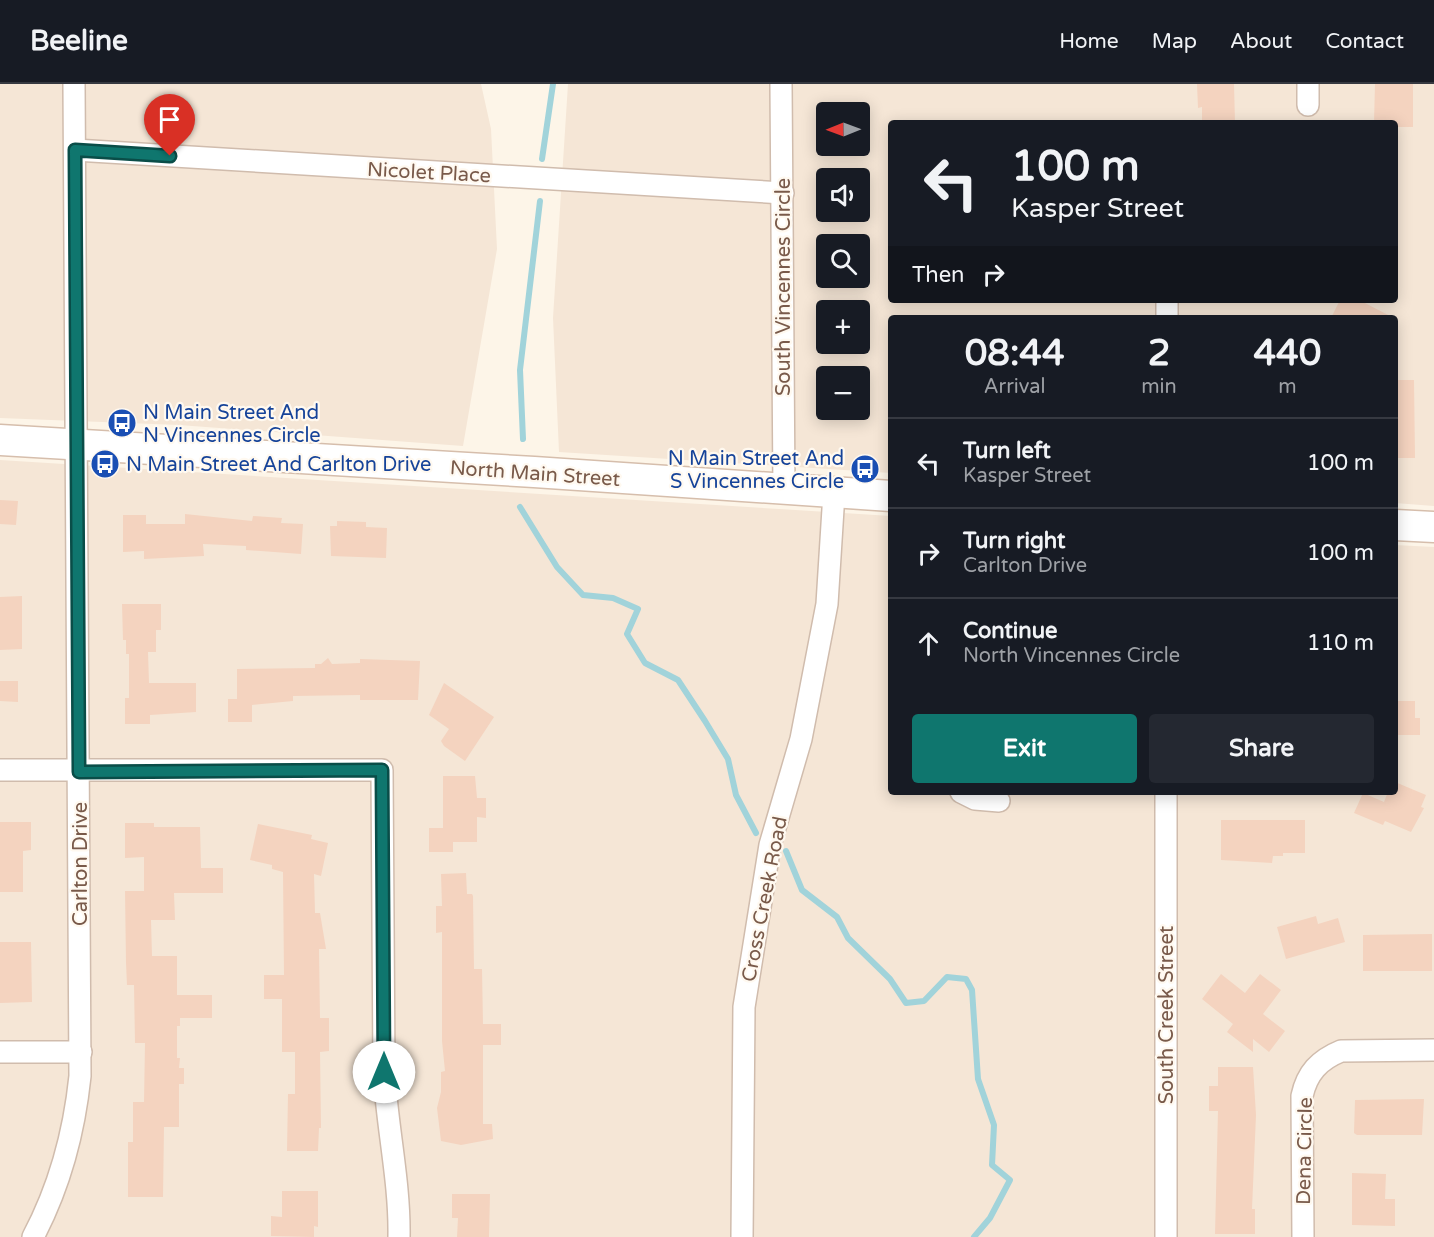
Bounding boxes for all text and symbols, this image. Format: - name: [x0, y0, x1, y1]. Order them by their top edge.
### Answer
- text: Beeline: [30, 24, 128, 58]
- text: Home: [1059, 29, 1119, 54]
- text: Map: [1152, 29, 1197, 54]
- text: About: [1230, 29, 1292, 54]
- text: Contact: [1325, 29, 1404, 54]
- pin: [144, 94, 195, 156]
- north arrow: [816, 102, 870, 156]
- map controls: [816, 102, 870, 420]
- icon: arrive: [153, 103, 186, 136]
- text: 100 m: [1011, 141, 1140, 192]
- icon: left: [912, 144, 990, 222]
- street label: Nicolet Place: [366, 158, 492, 188]
- button: sound: [816, 168, 870, 222]
- street label: South Vincennes Circle: [772, 178, 796, 396]
- text: Kasper Street: [1011, 192, 1184, 225]
- button: search: [816, 234, 870, 288]
- icon: right: [977, 258, 1010, 291]
- text: Then: [912, 262, 965, 288]
- button: +: [816, 300, 870, 354]
- text: 08:44: [965, 332, 1065, 375]
- text: 2: [1148, 332, 1170, 375]
- text: 440: [1253, 332, 1321, 375]
- button: −: [816, 366, 870, 420]
- text: Arrival: [984, 375, 1046, 399]
- text: min: [1141, 375, 1177, 399]
- text: m: [1278, 375, 1297, 399]
- place label: N Main Street And N Vincennes Circle: [143, 401, 321, 448]
- bus stop icon: N Main Street And N Vincennes Circle: [106, 407, 138, 439]
- text: Turn left: [963, 438, 1051, 464]
- place label: N Main Street And S Vincennes Circle: [668, 447, 844, 494]
- icon: left: [912, 447, 945, 480]
- bus stop icon: N Main Street And Carlton Drive: [89, 448, 121, 480]
- text: 100 m: [1307, 450, 1374, 476]
- place label: N Main Street And Carlton Drive: [126, 453, 431, 477]
- bus stop icon: N Main Street And S Vincennes Circle: [849, 453, 881, 485]
- street label: North Main Street: [449, 456, 621, 492]
- text: Kasper Street: [963, 464, 1091, 488]
- text: Turn right: [963, 528, 1065, 554]
- icon: right: [912, 537, 945, 570]
- text: 100 m: [1307, 540, 1374, 566]
- text: Carlton Drive: [963, 554, 1087, 578]
- text: Continue: [963, 618, 1058, 644]
- icon: ahead: [912, 627, 945, 660]
- text: 110 m: [1307, 630, 1374, 656]
- text: North Vincennes Circle: [963, 644, 1180, 668]
- button: Exit: [912, 714, 1137, 783]
- button: Share: [1149, 714, 1374, 783]
- street label: Carlton Drive: [69, 802, 93, 926]
- street label: Cross Creek Road: [737, 815, 793, 984]
- street label: South Creek Street: [1155, 925, 1179, 1104]
- position arrow: [352, 1040, 416, 1104]
- street label: Dena Circle: [1292, 1097, 1318, 1205]

